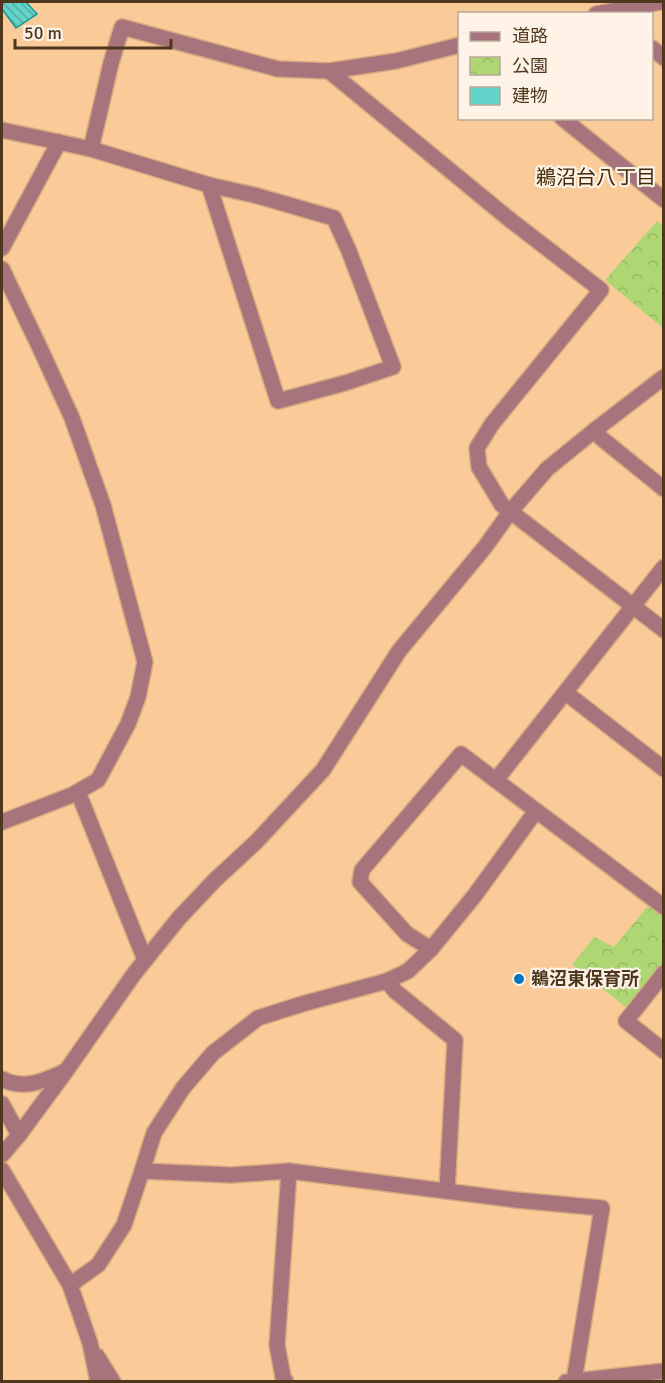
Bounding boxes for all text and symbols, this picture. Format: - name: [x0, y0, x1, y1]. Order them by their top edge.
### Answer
- scale bar: [15, 12, 171, 50]
- legend: [458, 12, 653, 120]
- text: 50 m: [24, 22, 62, 44]
- text: 道路: [512, 25, 548, 47]
- text: 公園: [512, 55, 548, 77]
- text: 建物: [512, 85, 548, 107]
- district label: 鵜沼台八丁目: [536, 165, 656, 190]
- place label: 鵜沼東保育所: [531, 968, 639, 990]
- marker: 鵜沼東保育所: [512, 972, 526, 986]

